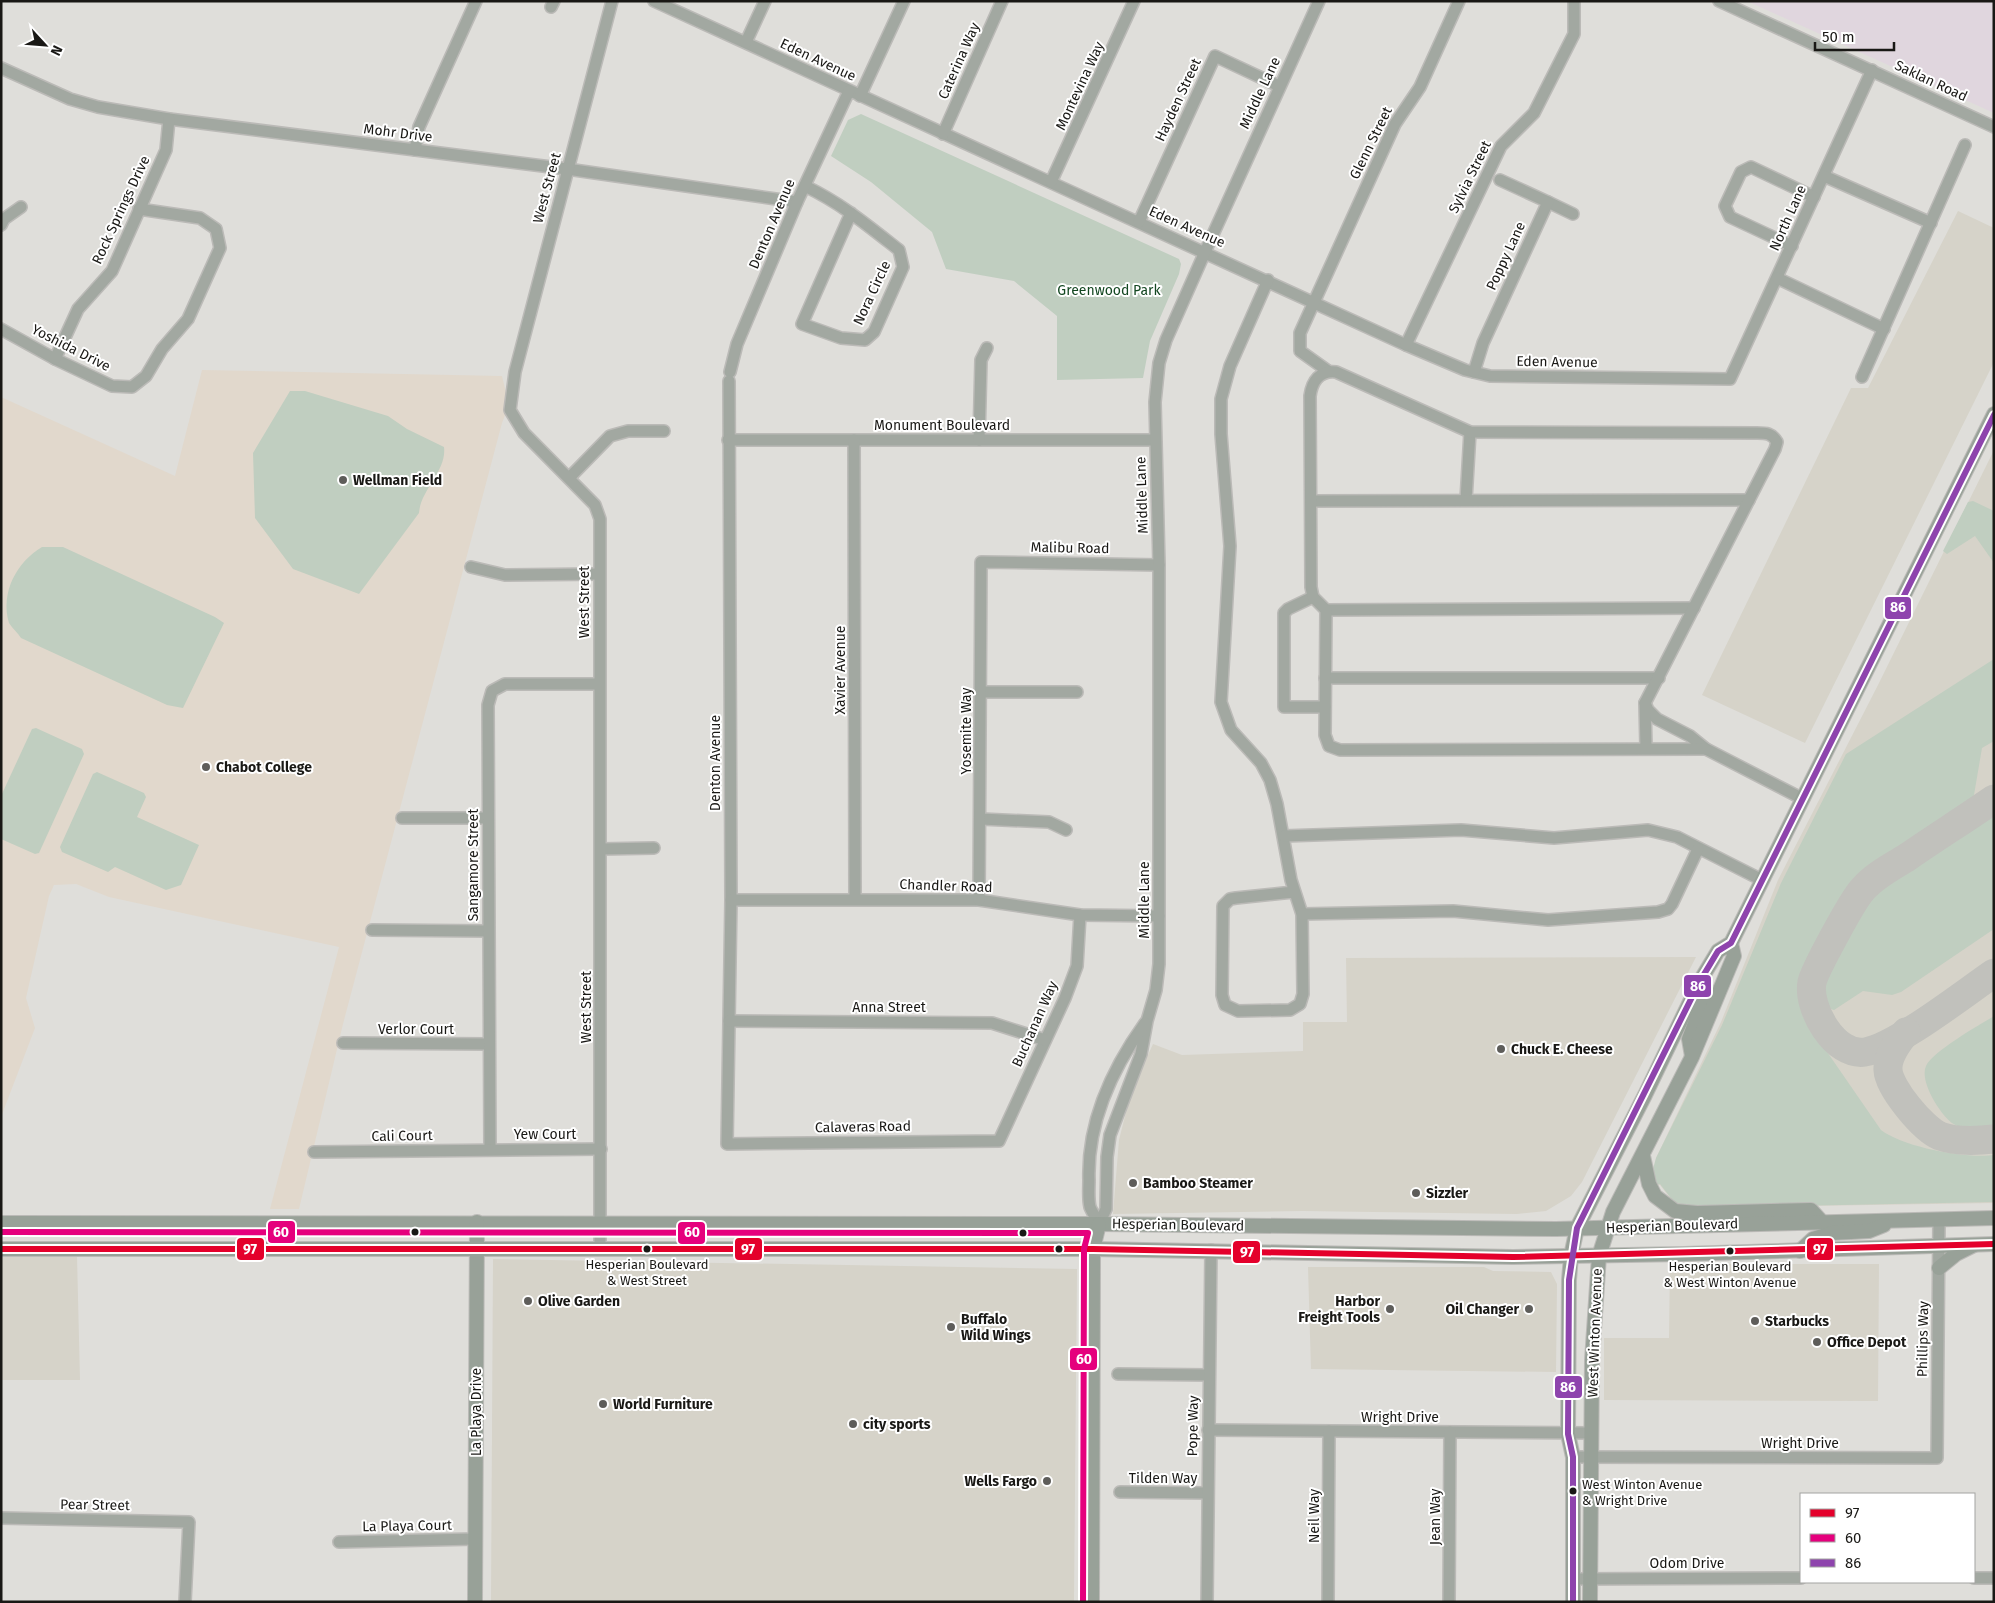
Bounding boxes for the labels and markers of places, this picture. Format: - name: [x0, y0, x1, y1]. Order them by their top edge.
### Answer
- place label: Wellman Field: [353, 472, 442, 489]
- marker: Wellman Field: [337, 474, 349, 486]
- place label: Chabot College: [216, 759, 312, 776]
- marker: Chabot College: [200, 761, 212, 773]
- place label: Chuck E. Cheese: [1511, 1041, 1613, 1058]
- marker: Chuck E. Cheese: [1495, 1043, 1507, 1055]
- place label: Bamboo Steamer: [1143, 1175, 1253, 1192]
- marker: Bamboo Steamer: [1127, 1177, 1139, 1189]
- place label: Sizzler: [1426, 1185, 1469, 1202]
- marker: Sizzler: [1410, 1187, 1422, 1199]
- unlabelled marker: [410, 1227, 420, 1237]
- unlabelled marker: [1018, 1228, 1028, 1238]
- marker: Hesperian Boulevard & West Street: [642, 1244, 652, 1254]
- unlabelled marker: [1054, 1244, 1064, 1254]
- marker: Hesperian Boulevard & West Winton Avenue: [1725, 1246, 1735, 1256]
- place label: Hesperian Boulevard & West Street: [585, 1257, 709, 1288]
- place label: Hesperian Boulevard & West Winton Avenue: [1663, 1259, 1797, 1290]
- place label: Olive Garden: [538, 1293, 620, 1310]
- place label: Harbor Freight Tools: [1298, 1293, 1380, 1326]
- marker: Olive Garden: [522, 1295, 534, 1307]
- place label: Oil Changer: [1445, 1301, 1519, 1318]
- marker: Harbor Freight Tools: [1384, 1303, 1396, 1315]
- marker: Oil Changer: [1523, 1303, 1535, 1315]
- place label: Buffalo Wild Wings: [961, 1311, 1031, 1344]
- place label: Starbucks: [1765, 1313, 1829, 1330]
- marker: Starbucks: [1749, 1315, 1761, 1327]
- marker: Buffalo Wild Wings: [945, 1321, 957, 1333]
- place label: Office Depot: [1827, 1334, 1907, 1351]
- marker: Office Depot: [1811, 1336, 1823, 1348]
- place label: World Furniture: [613, 1396, 713, 1413]
- marker: World Furniture: [597, 1398, 609, 1410]
- place label: city sports: [863, 1416, 931, 1433]
- marker: city sports: [847, 1418, 859, 1430]
- place label: Wells Fargo: [964, 1473, 1037, 1490]
- marker: Wells Fargo: [1041, 1475, 1053, 1487]
- place label: West Winton Avenue & Wright Drive: [1582, 1477, 1702, 1508]
- marker: West Winton Avenue & Wright Drive: [1568, 1486, 1578, 1496]

